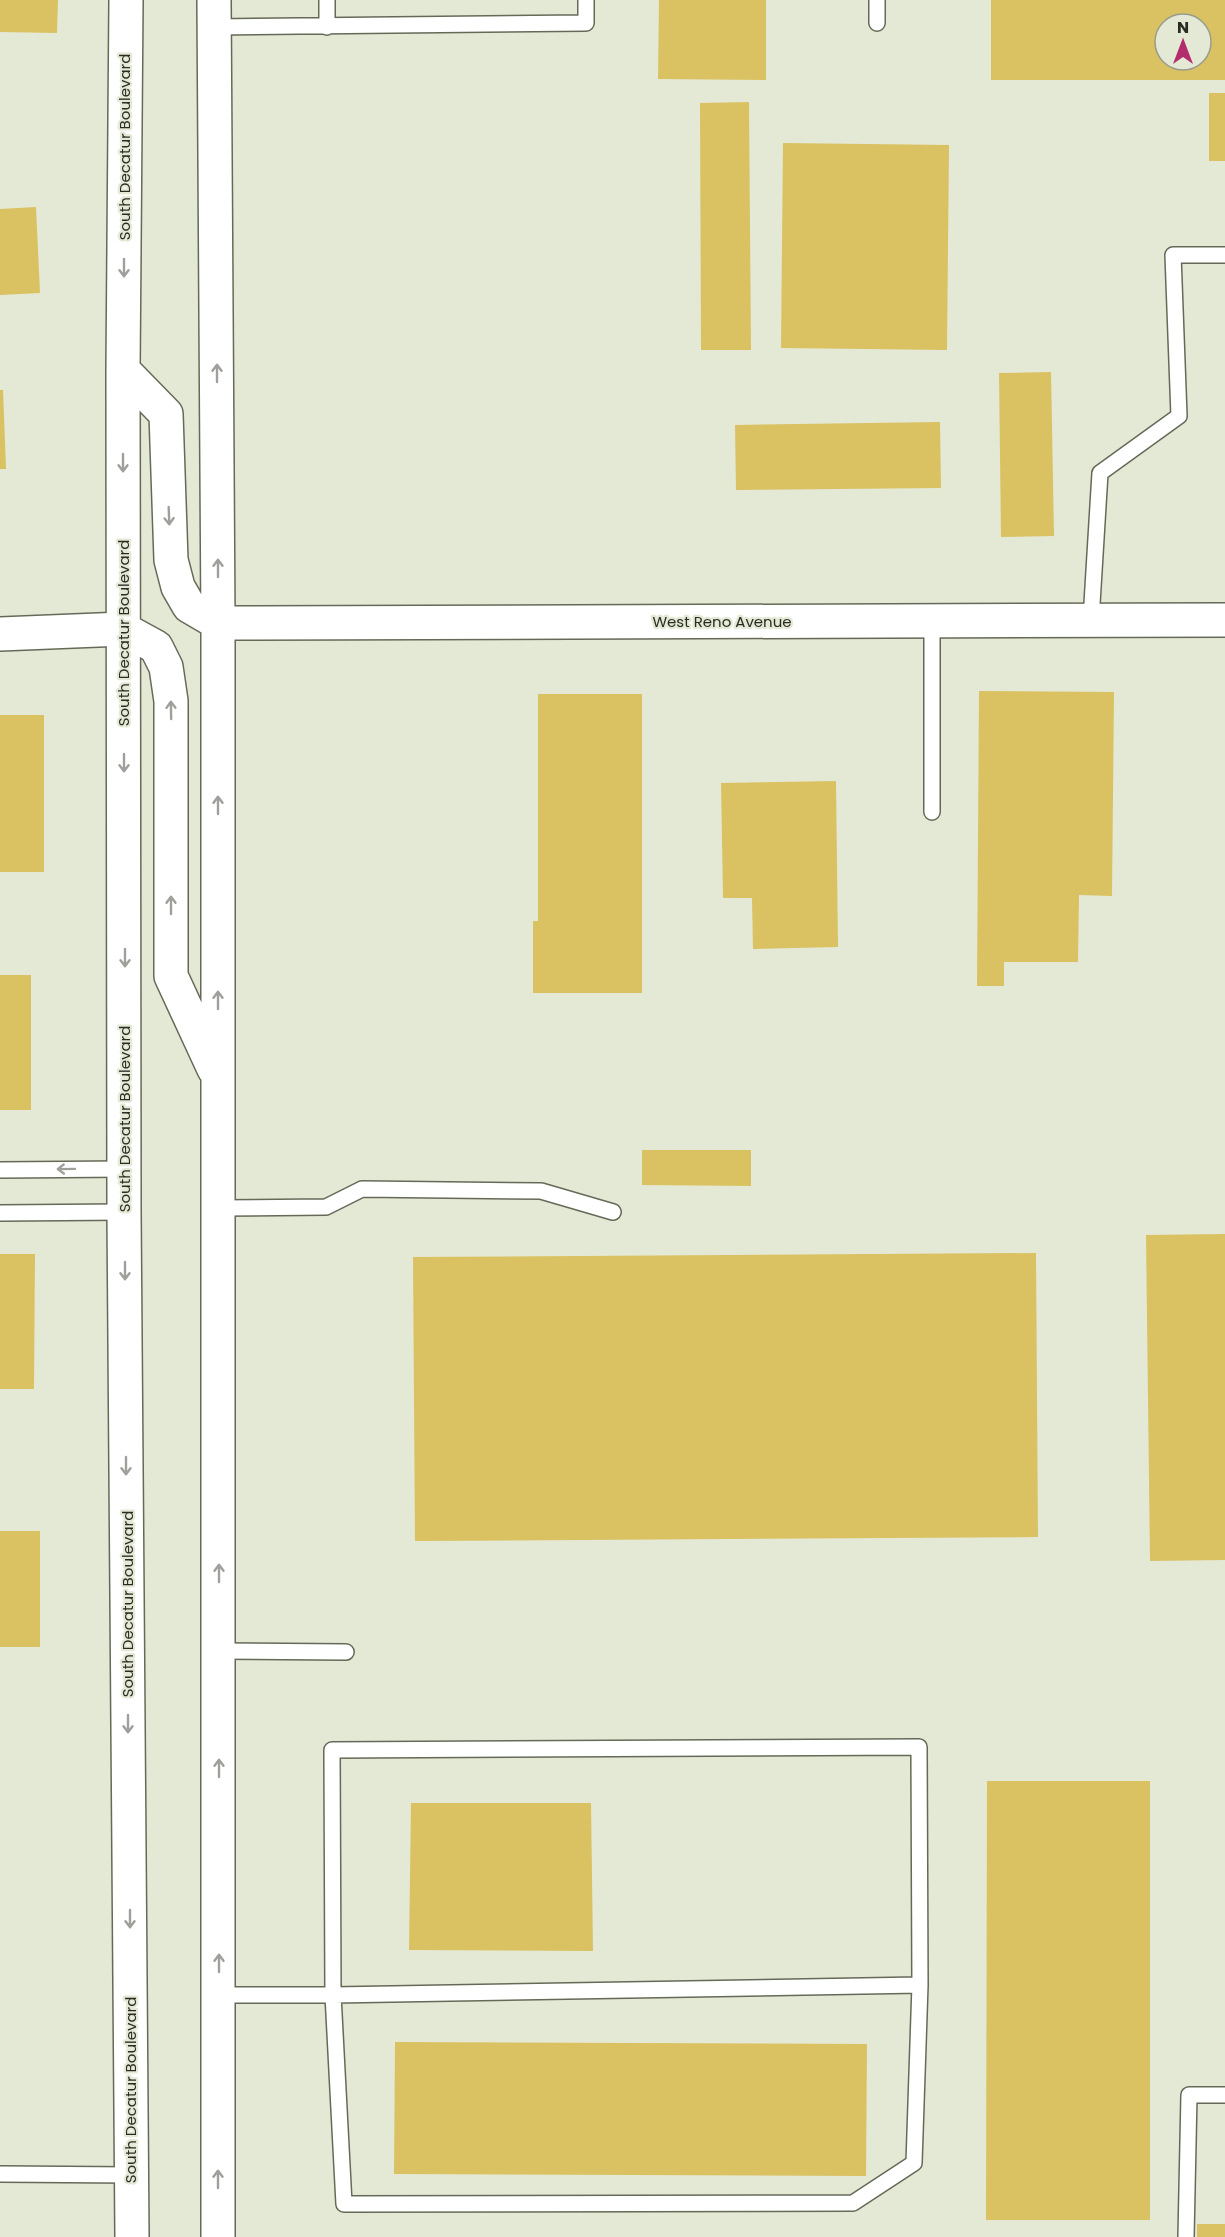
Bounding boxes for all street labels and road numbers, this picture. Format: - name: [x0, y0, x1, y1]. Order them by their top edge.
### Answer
- street label: South Decatur Boulevard: [114, 54, 135, 240]
- street label: South Decatur Boulevard: [113, 540, 134, 726]
- street label: West Reno Avenue: [652, 611, 792, 632]
- street label: South Decatur Boulevard: [114, 1026, 135, 1212]
- street label: South Decatur Boulevard: [117, 1511, 138, 1697]
- street label: South Decatur Boulevard: [120, 1997, 141, 2183]

